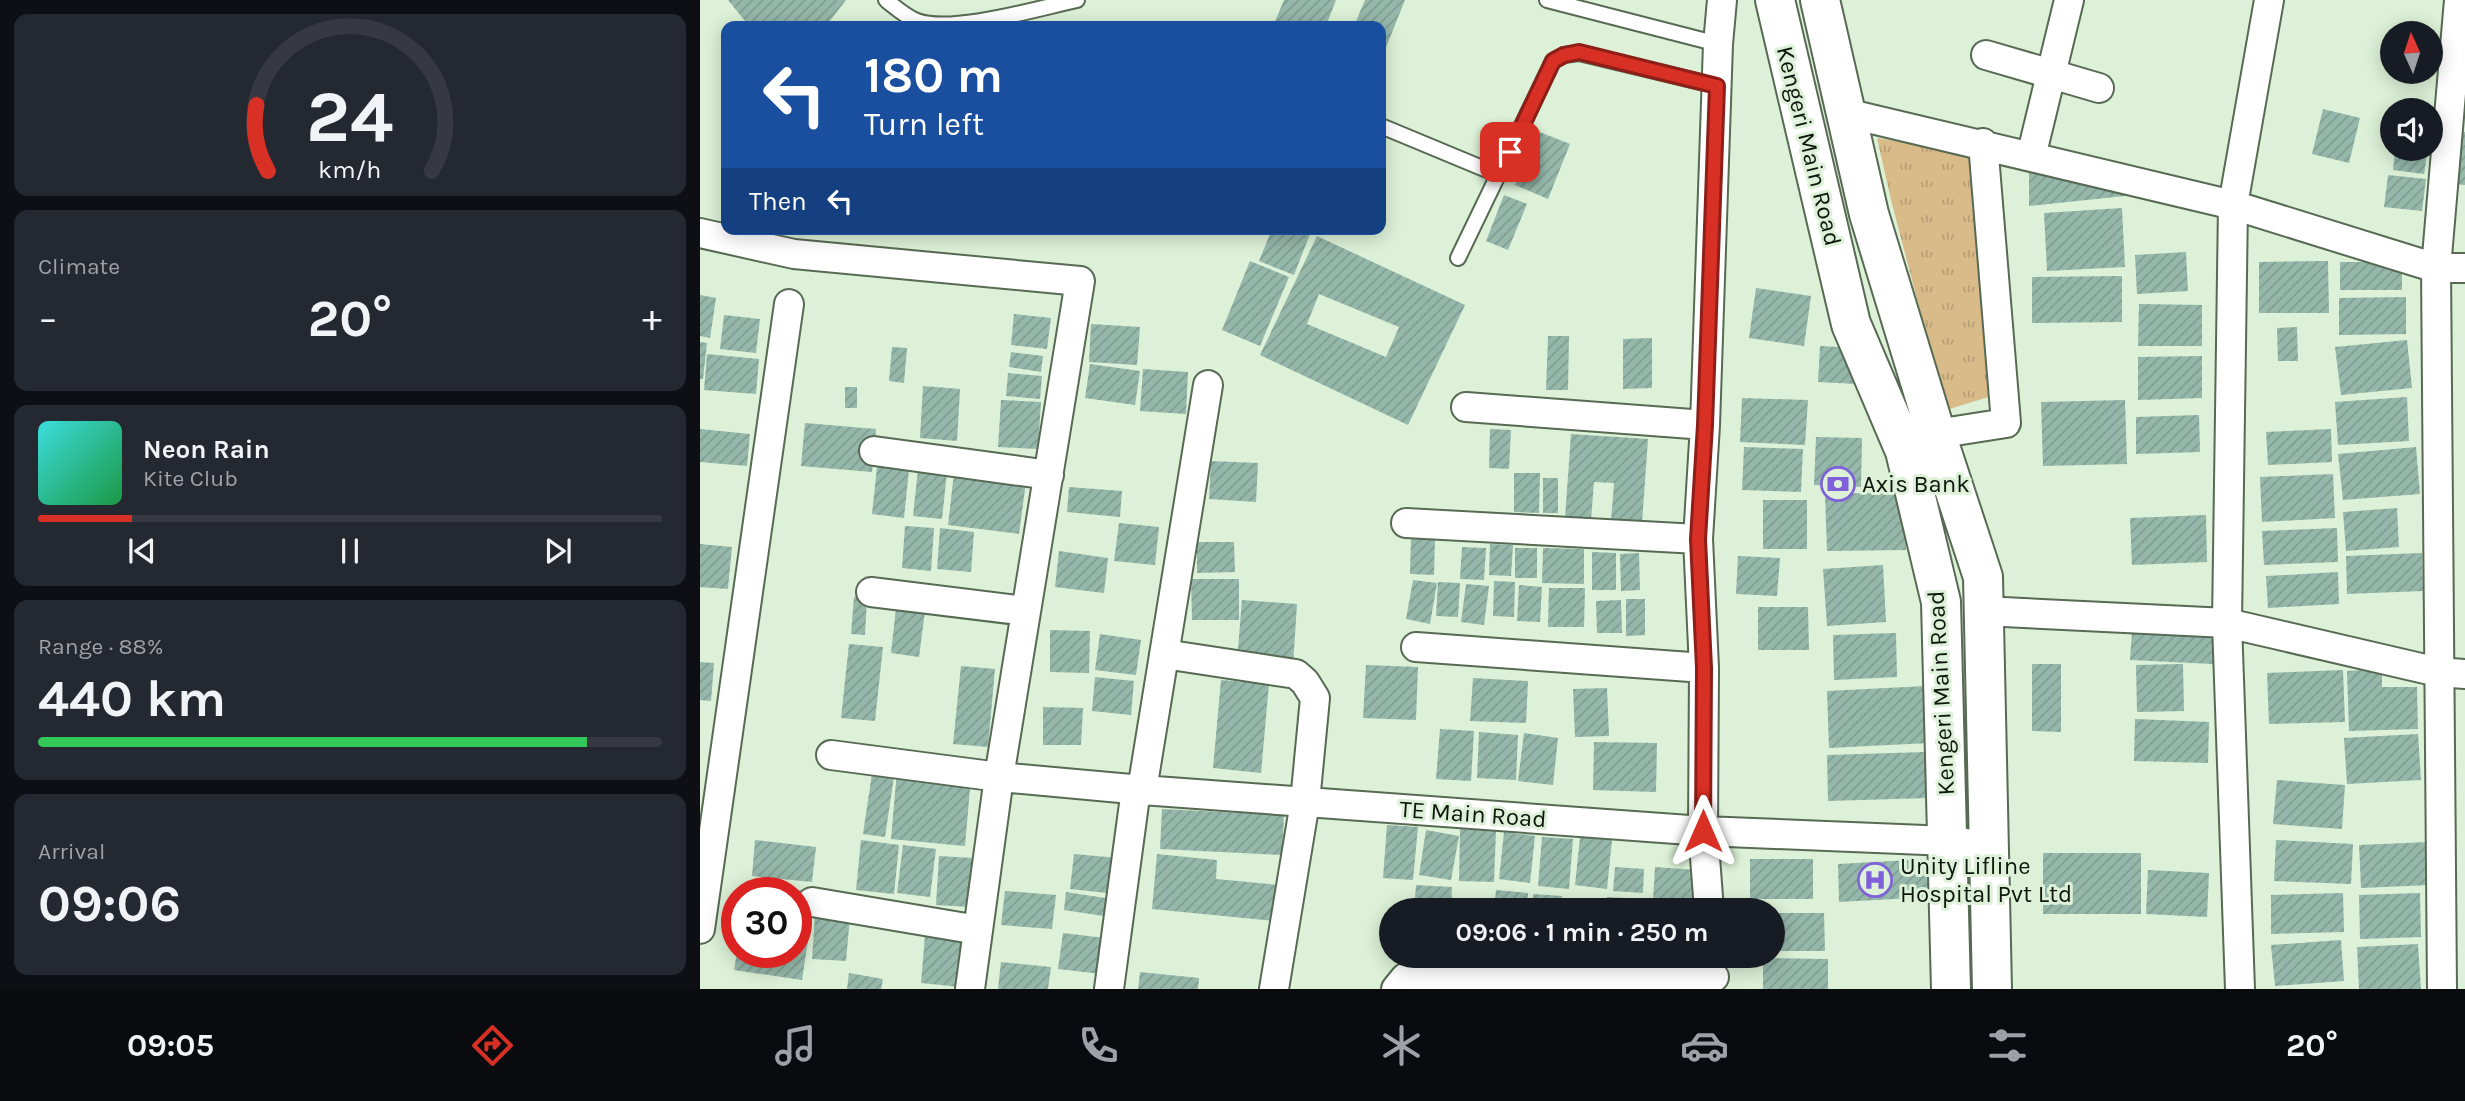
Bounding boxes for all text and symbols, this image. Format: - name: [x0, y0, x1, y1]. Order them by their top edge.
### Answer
- north arrow: [2380, 21, 2443, 84]
- map controls: [2380, 21, 2443, 161]
- street label: Kengeri Main Road: [1771, 43, 1847, 249]
- text: 180 m: [864, 47, 1003, 104]
- icon: left: [749, 49, 840, 140]
- text: 24: [306, 74, 394, 159]
- button: sound: [2380, 98, 2443, 161]
- text: Turn left: [864, 106, 984, 143]
- pin: [1480, 122, 1540, 182]
- icon: arrive: [1491, 133, 1529, 171]
- text: km/h: [318, 155, 382, 184]
- icon: left: [821, 182, 859, 220]
- text: Then: [749, 186, 807, 217]
- text: Climate: [38, 253, 120, 280]
- text: 20°: [308, 288, 392, 349]
- text: −: [38, 296, 58, 341]
- text: +: [642, 296, 662, 341]
- text: Neon Rain: [143, 434, 270, 465]
- text: Kite Club: [143, 465, 238, 492]
- bank icon: Axis Bank: [1819, 465, 1857, 503]
- place label: Axis Bank: [1862, 470, 1970, 498]
- icon: previous: [123, 532, 161, 570]
- icon: pause: [331, 532, 369, 570]
- icon: next: [539, 532, 577, 570]
- street label: Kengeri Main Road: [1922, 590, 1960, 796]
- text: Range · 88%: [38, 633, 163, 660]
- text: 440 km: [38, 668, 226, 729]
- position arrow: [1666, 794, 1740, 868]
- street label: TE Main Road: [1399, 795, 1547, 833]
- text: Arrival: [38, 838, 105, 865]
- place label: Unity Lifline Hospital Pvt Ltd: [1900, 852, 2072, 908]
- hospital icon: Unity Lifline Hospital Pvt Ltd: [1856, 861, 1894, 899]
- text: 09:06: [38, 873, 181, 934]
- speed limit sign: 30: [721, 877, 812, 968]
- text: 09:06 · 1 min · 250 m: [1456, 917, 1708, 948]
- icon: directions: [468, 1021, 517, 1070]
- icon: music: [771, 1021, 820, 1070]
- icon: phone: [1074, 1021, 1123, 1070]
- icon: climate: [1377, 1021, 1426, 1070]
- icon: car: [1680, 1021, 1729, 1070]
- icon: filters: [1983, 1021, 2032, 1070]
- text: 09:05: [127, 1027, 214, 1064]
- text: 20°: [2286, 1027, 2338, 1064]

